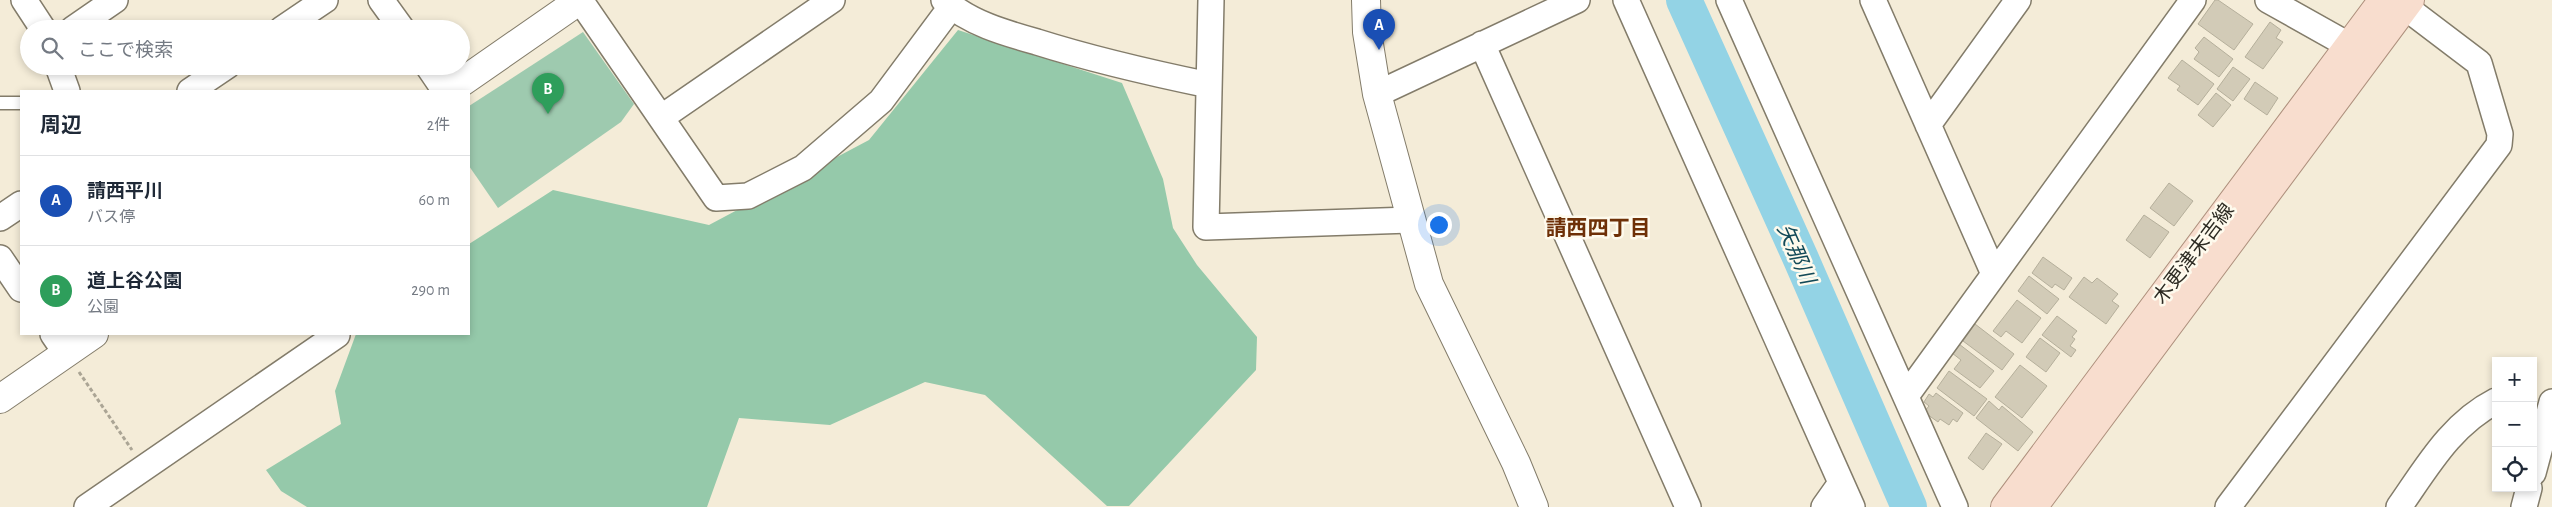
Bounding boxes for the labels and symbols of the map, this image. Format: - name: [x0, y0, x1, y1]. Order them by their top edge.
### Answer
- pin: A: [1363, 9, 1395, 50]
- pin: B: [532, 73, 564, 114]
- street label: 木更津末吉線: [2148, 199, 2238, 308]
- your location: [1426, 212, 1452, 238]
- district label: 請西四丁目: [1546, 217, 1651, 239]
- water label: 矢那川: [1774, 221, 1820, 289]

